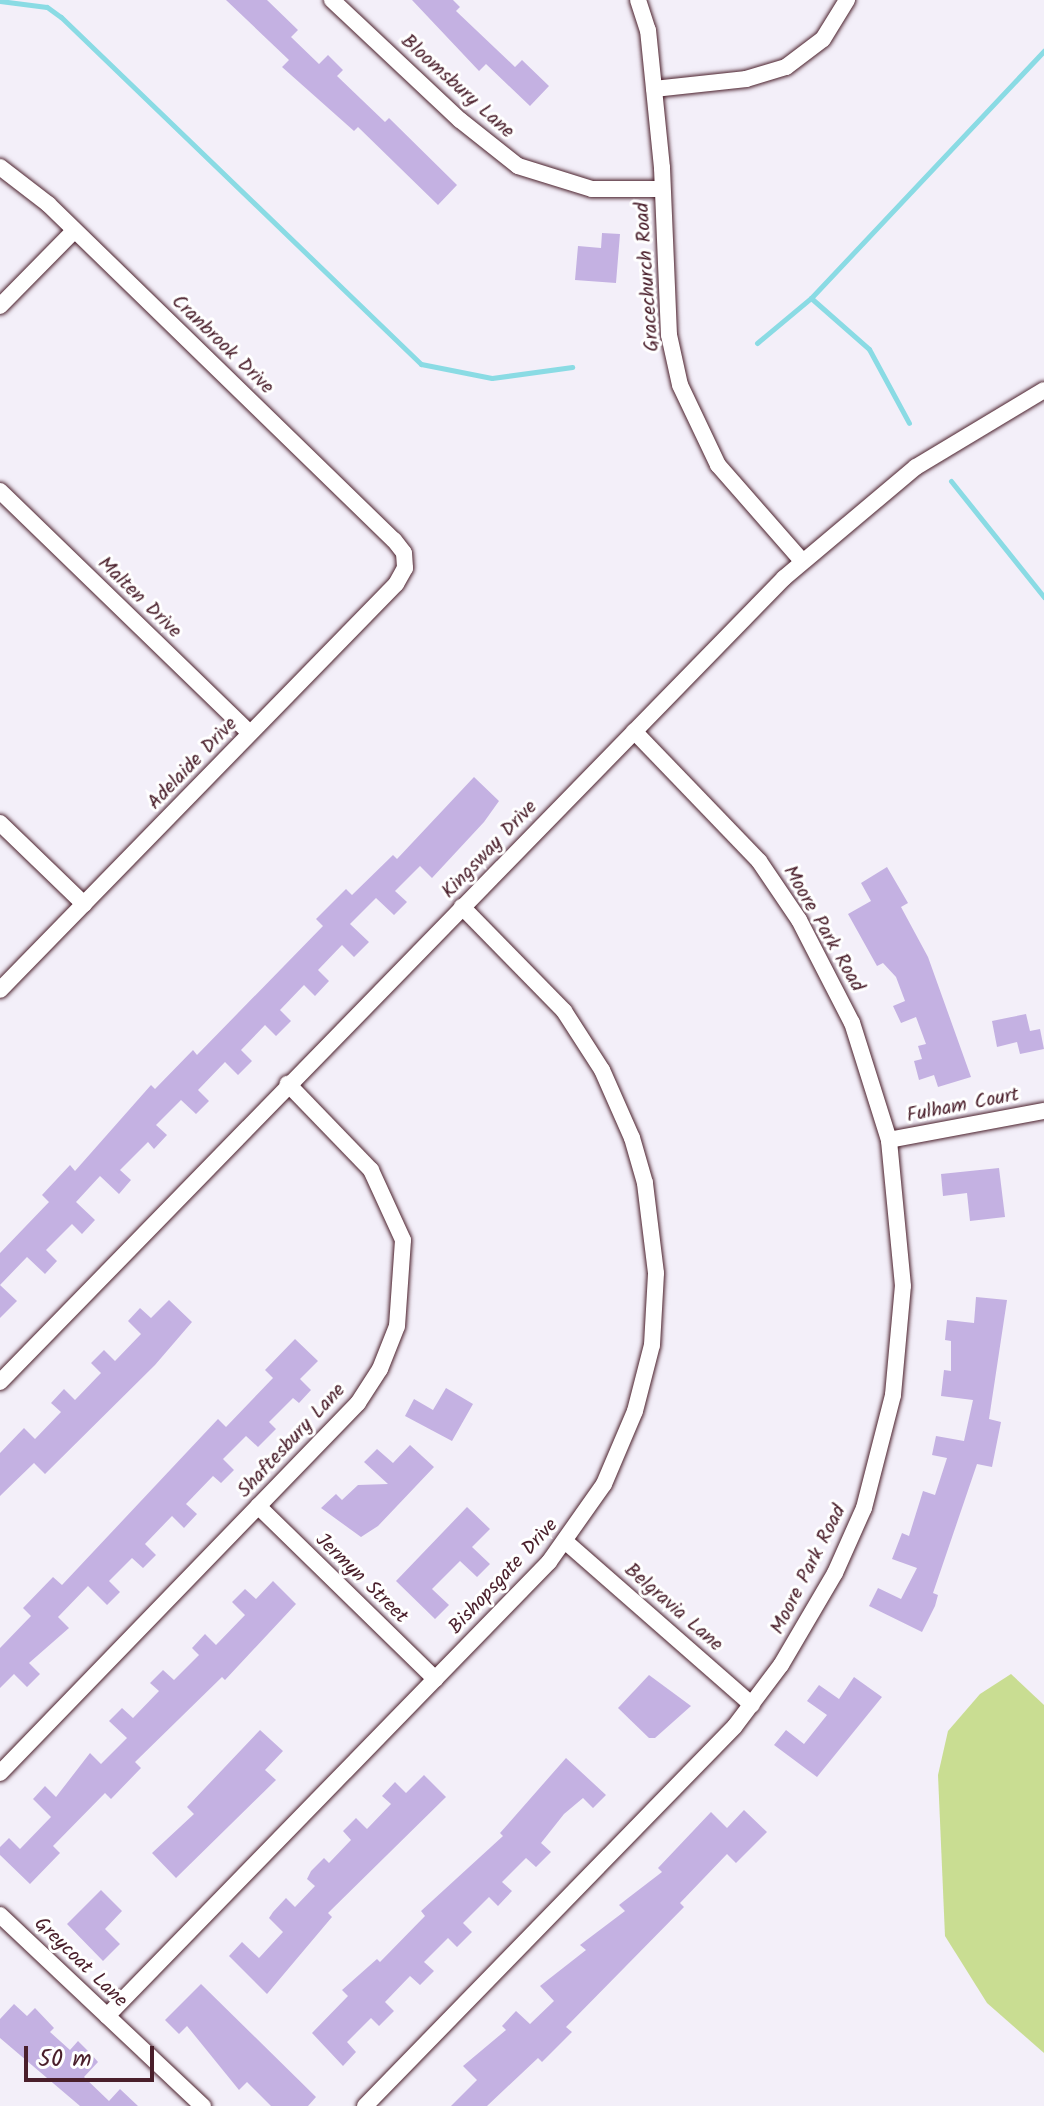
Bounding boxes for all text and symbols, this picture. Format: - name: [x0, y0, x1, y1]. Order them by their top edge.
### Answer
- street label: Bloomsbury Lane: [395, 30, 519, 144]
- street label: Gracechurch Road: [631, 201, 665, 353]
- street label: Cranbrook Drive: [166, 290, 278, 400]
- street label: Malten Drive: [92, 552, 186, 644]
- street label: Adelaide Drive: [143, 713, 243, 815]
- street label: Kingsway Drive: [437, 796, 543, 904]
- street label: Moore Park Road: [777, 862, 869, 996]
- street label: Fulham Court: [905, 1083, 1021, 1129]
- street label: Shaftesbury Lane: [233, 1379, 351, 1503]
- street label: Moore Park Road: [766, 1501, 852, 1639]
- street label: Bishopsgate Drive: [444, 1514, 564, 1640]
- street label: Jermyn Street: [310, 1529, 412, 1629]
- street label: Belgravia Lane: [619, 1559, 727, 1657]
- street label: Greycoat Lane: [28, 1913, 132, 2013]
- scale bar: [28, 2030, 158, 2080]
- text: 50 m: [38, 2040, 92, 2079]

